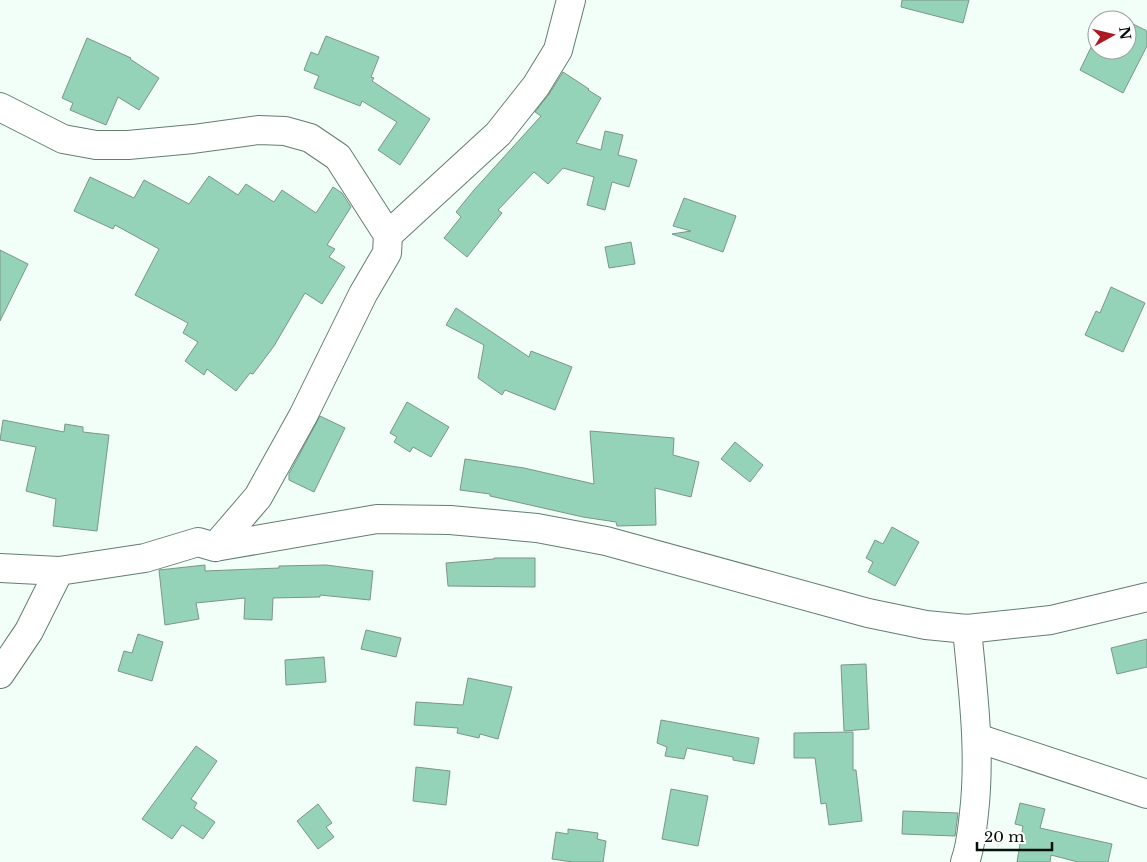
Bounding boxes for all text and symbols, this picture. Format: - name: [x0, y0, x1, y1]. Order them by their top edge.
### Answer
- north arrow: [1087, 10, 1137, 60]
- text: N: [1115, 25, 1135, 41]
- scale bar: [977, 820, 1052, 852]
- text: 20 m: [984, 827, 1024, 846]

